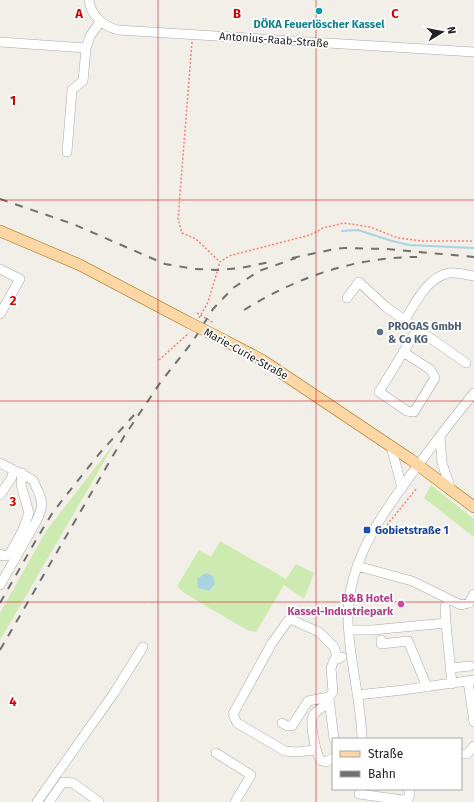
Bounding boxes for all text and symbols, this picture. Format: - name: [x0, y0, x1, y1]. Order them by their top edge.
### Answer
- text: A: [74, 6, 83, 21]
- text: B: [233, 6, 241, 21]
- marker: DÖKA Feuerlöscher Kassel: [314, 6, 324, 16]
- text: C: [391, 6, 399, 21]
- north arrow: [422, 12, 462, 52]
- place label: DÖKA Feuerlöscher Kassel: [254, 18, 385, 31]
- text: N: [444, 26, 458, 35]
- street label: Antonius-Raab-Straße: [219, 30, 329, 50]
- text: 1: [10, 93, 16, 108]
- text: 2: [10, 293, 17, 308]
- place label: PROGAS GmbH & Co KG: [388, 320, 462, 346]
- street label: Marie-Curie-Straße: [202, 325, 290, 383]
- marker: PROGAS GmbH & Co KG: [375, 327, 385, 337]
- text: 3: [9, 494, 17, 509]
- place label: Gobietstraße 1: [375, 524, 449, 537]
- marker: Gobietstraße 1: [362, 525, 372, 535]
- place label: B&B Hotel Kassel-Industriepark: [287, 592, 394, 618]
- marker: B&B Hotel Kassel-Industriepark: [396, 599, 406, 609]
- text: 4: [9, 694, 17, 709]
- legend: [332, 738, 462, 790]
- text: Straße: [368, 747, 403, 761]
- text: Bahn: [368, 767, 396, 781]

